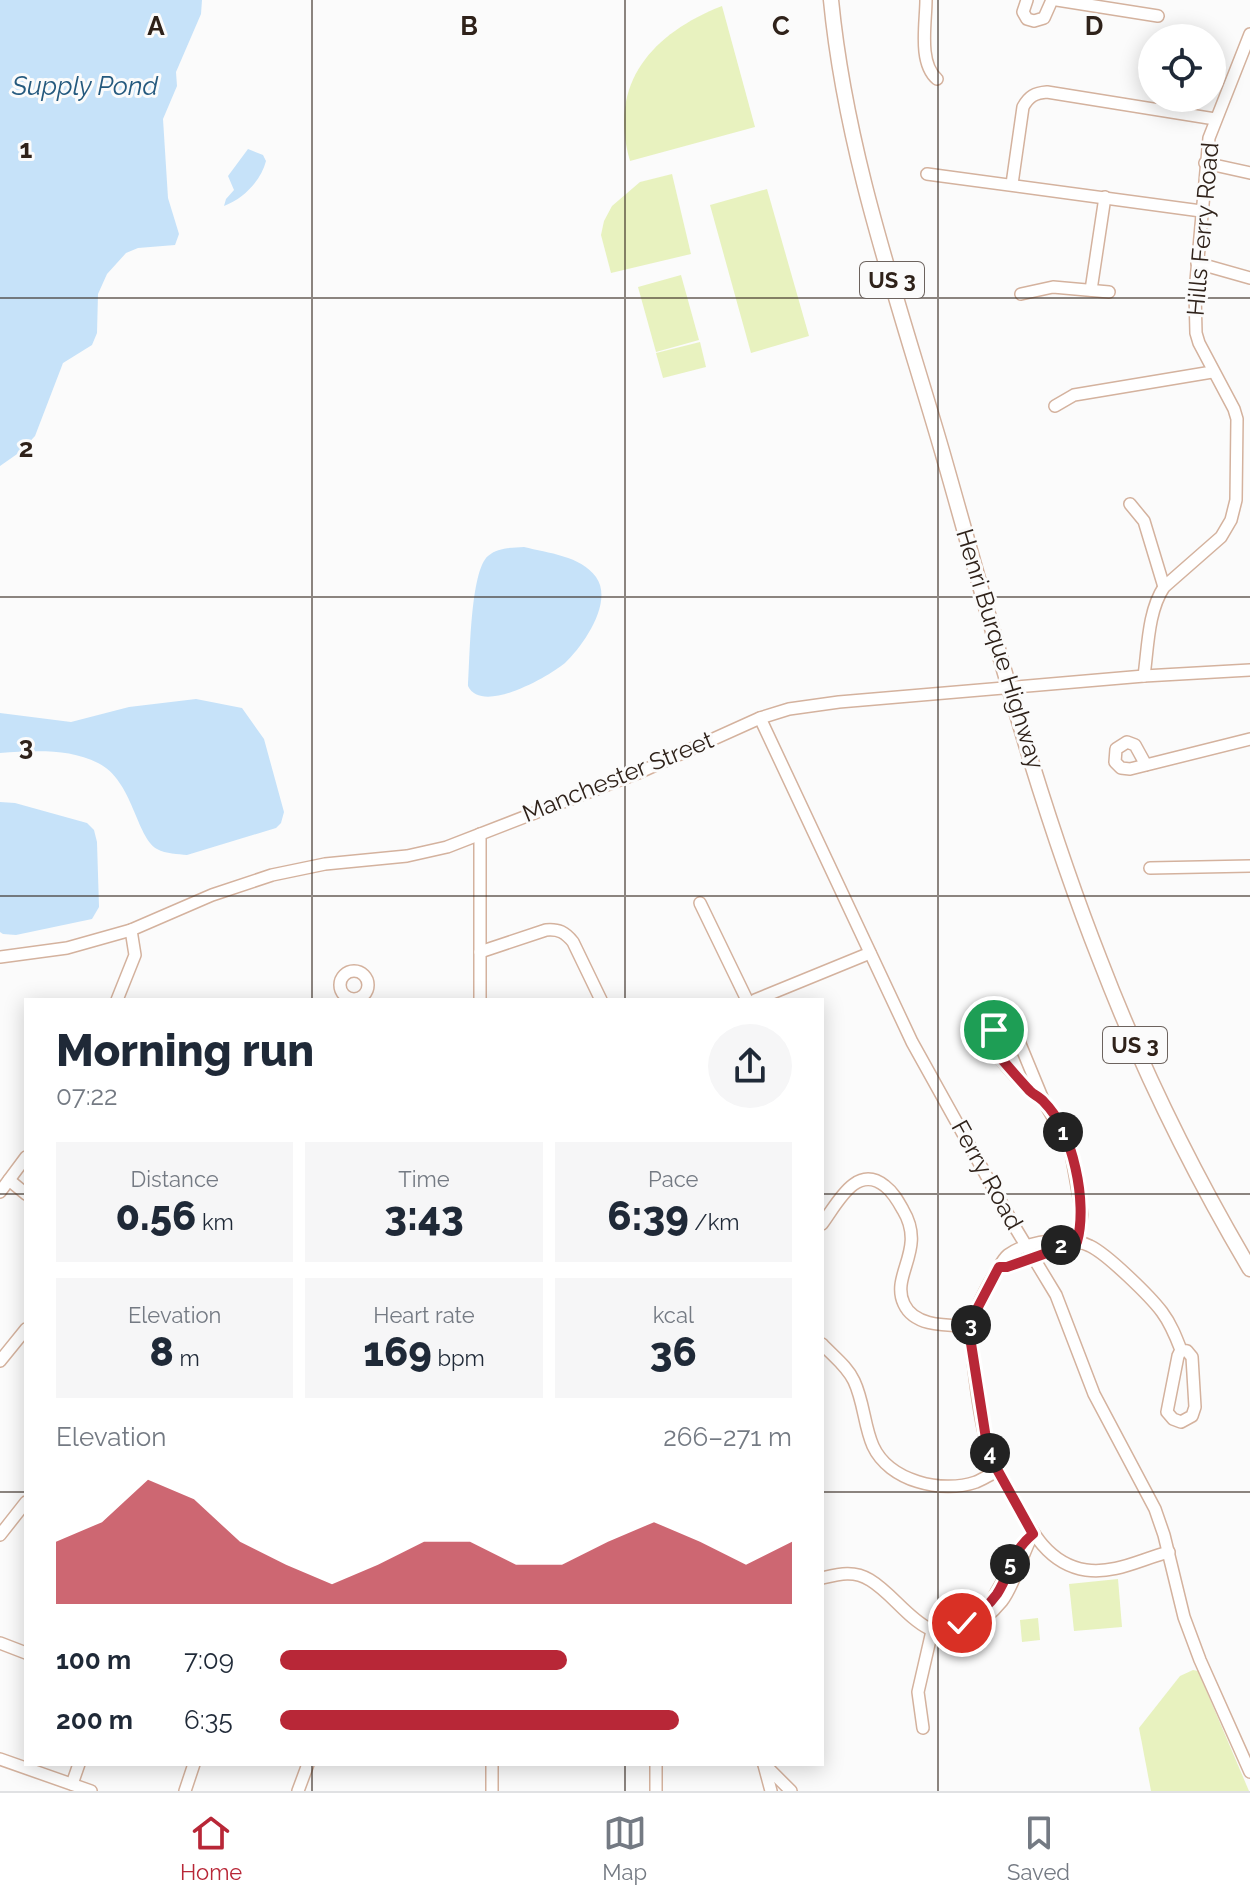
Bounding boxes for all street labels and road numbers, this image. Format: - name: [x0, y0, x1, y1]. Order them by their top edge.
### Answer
- street label: Hills Ferry Road: [1180, 141, 1225, 317]
- road number: US 3: [860, 262, 924, 298]
- street label: Henri Burque Highway: [950, 525, 1051, 772]
- street label: Manchester Street: [518, 725, 717, 828]
- road number: US 3: [1103, 1027, 1167, 1063]
- street label: Ferry Road: [946, 1115, 1029, 1234]

